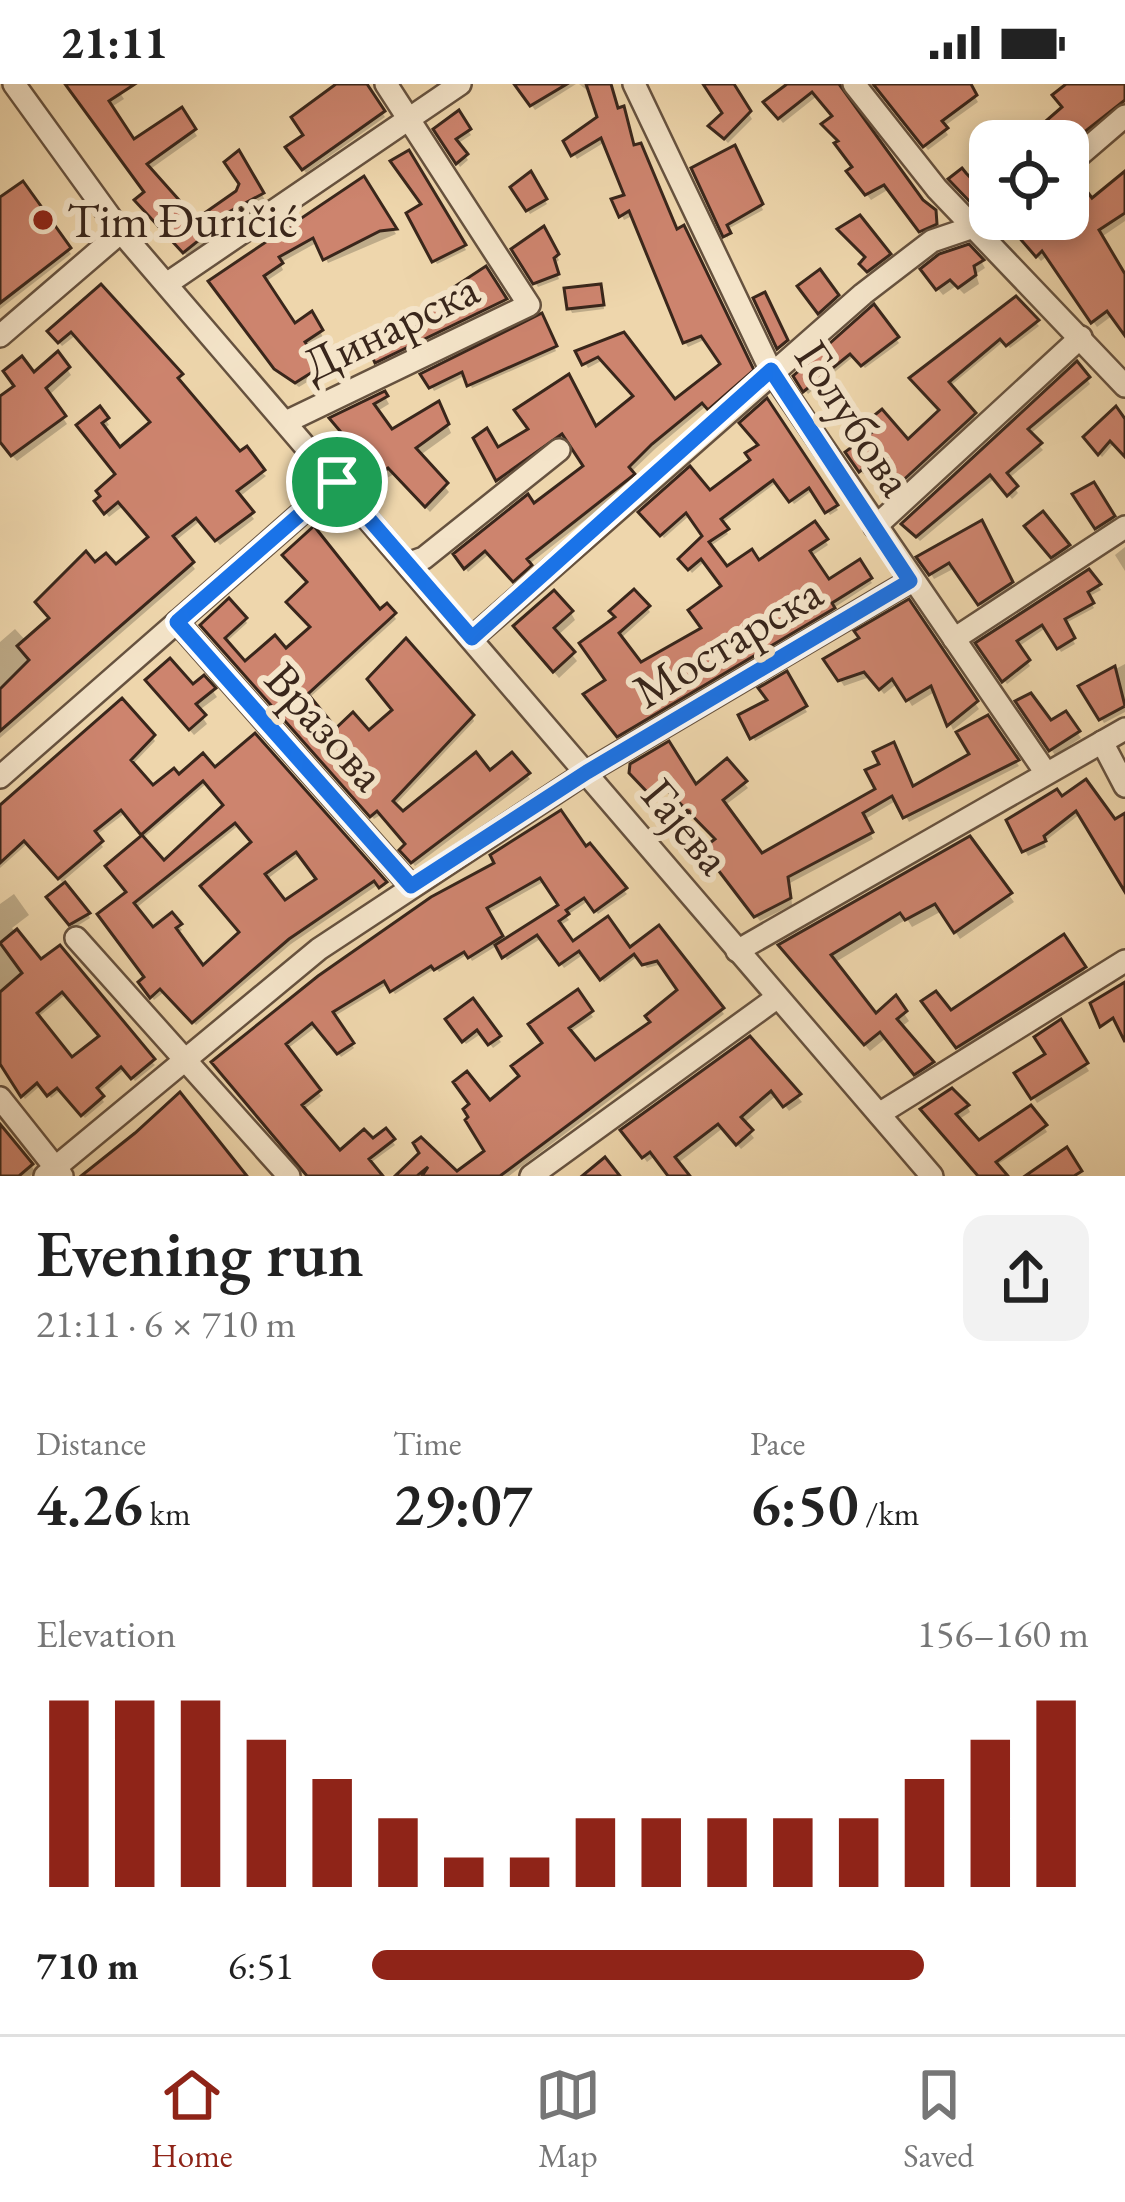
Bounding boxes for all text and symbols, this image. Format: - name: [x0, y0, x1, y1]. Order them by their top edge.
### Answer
- text: 21:11: [60, 13, 168, 71]
- map controls: [969, 120, 1089, 240]
- button: locate: [969, 120, 1089, 240]
- place label: Tim Đuričić: [67, 189, 298, 251]
- marker: Tim Đuričić: [30, 207, 56, 233]
- street label: Динарска: [292, 256, 489, 395]
- street label: Голубова: [782, 329, 929, 508]
- pin: [286, 431, 388, 533]
- icon: arrive: [304, 449, 370, 515]
- street label: Мостарска: [621, 560, 833, 722]
- street label: Вразова: [252, 649, 401, 804]
- street label: Гајева: [629, 765, 746, 888]
- text: Evening run: [36, 1210, 364, 1296]
- button: share: [963, 1215, 1089, 1341]
- text: 21:11 · 6 × 710 m: [36, 1298, 296, 1349]
- text: Distance: [36, 1422, 146, 1465]
- text: Time: [393, 1422, 462, 1465]
- text: Pace: [750, 1422, 805, 1465]
- text: 4.26: [36, 1465, 143, 1543]
- text: 29:07: [393, 1465, 532, 1543]
- text: 6:50: [750, 1465, 859, 1543]
- text: km: [143, 1492, 191, 1535]
- text: /km: [859, 1492, 920, 1535]
- text: Elevation: [36, 1608, 176, 1659]
- text: 156–160 m: [917, 1608, 1089, 1659]
- text: 710 m: [36, 1940, 139, 1991]
- text: 6:51: [228, 1940, 294, 1991]
- tab: Home: [151, 2062, 233, 2177]
- tab: Map: [535, 2062, 601, 2177]
- tab: Saved: [903, 2062, 974, 2177]

